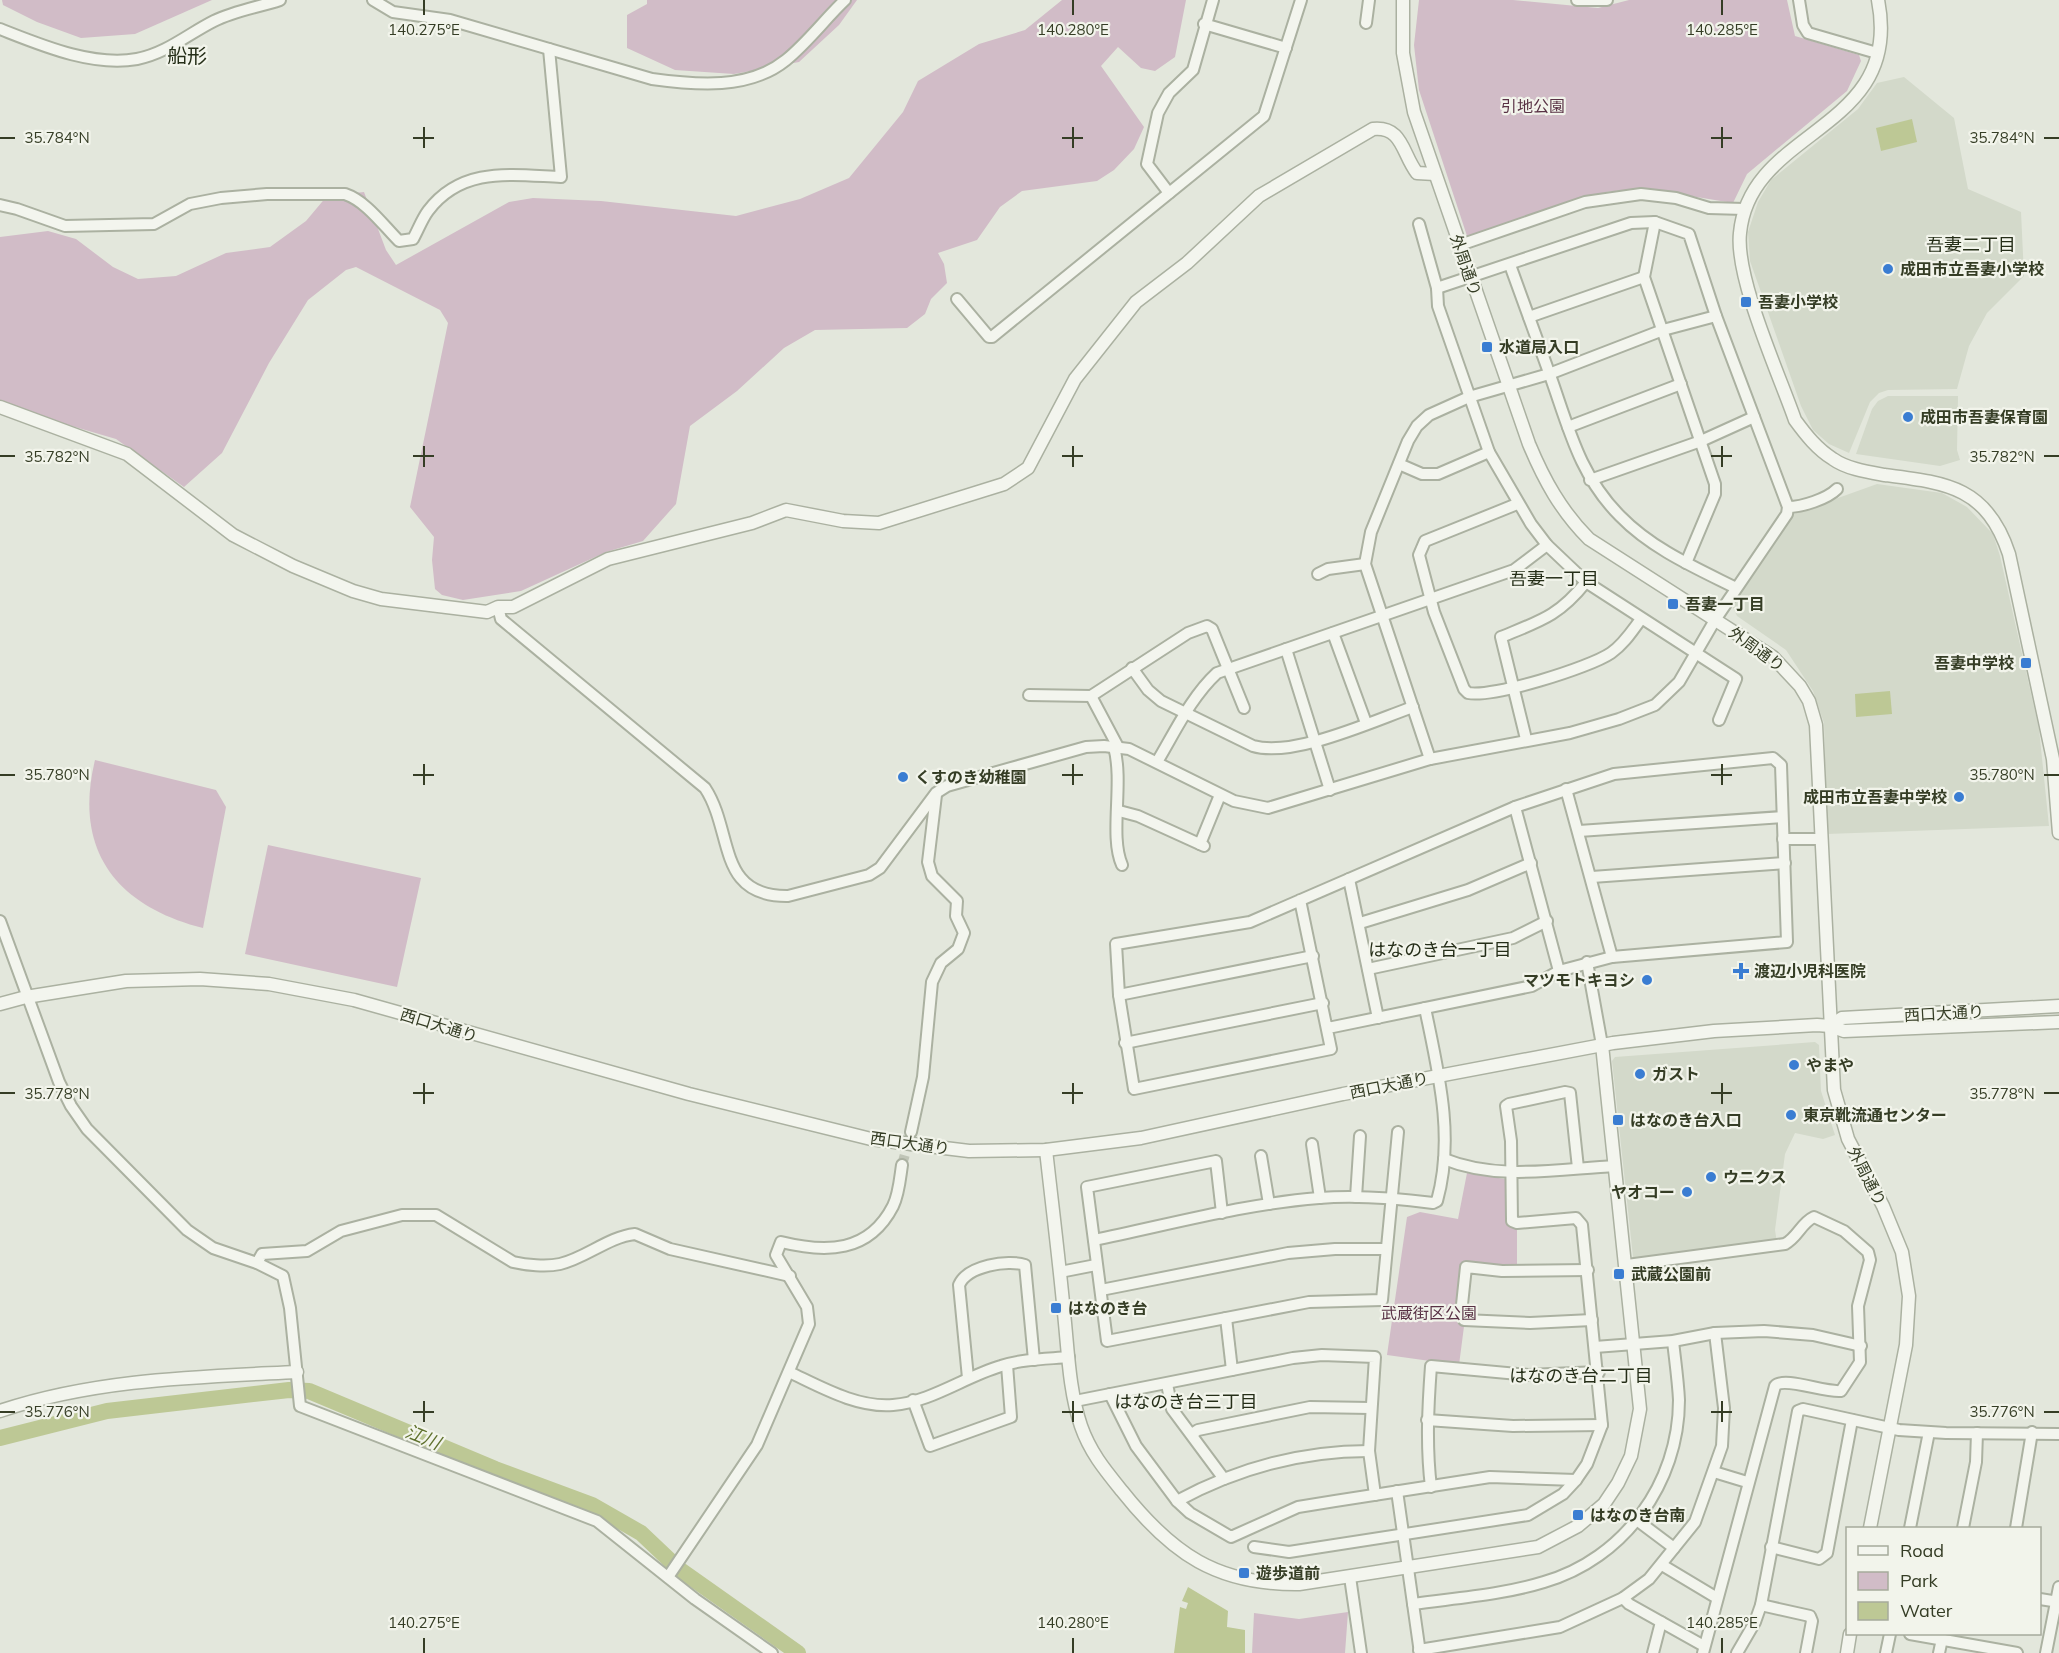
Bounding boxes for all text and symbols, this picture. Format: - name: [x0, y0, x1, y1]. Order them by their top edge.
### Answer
- text: 140.275°E: [388, 20, 460, 39]
- text: 140.280°E: [1037, 20, 1109, 39]
- text: 140.285°E: [1686, 20, 1758, 39]
- district label: 船形: [167, 43, 207, 68]
- park label: 引地公園: [1501, 96, 1565, 116]
- text: 35.784°N: [24, 128, 90, 147]
- text: 35.784°N: [1969, 128, 2035, 147]
- street label: 外周通り: [1446, 231, 1486, 299]
- district label: 吾妻二丁目: [1926, 233, 2016, 256]
- place label: 成田市立吾妻小学校: [1900, 259, 2044, 279]
- marker: 成田市立吾妻小学校: [1881, 262, 1895, 276]
- place label: 吾妻小学校: [1758, 292, 1838, 312]
- marker: 吾妻小学校: [1739, 295, 1753, 309]
- place label: 水道局入口: [1499, 337, 1579, 357]
- marker: 水道局入口: [1480, 340, 1494, 354]
- place label: 成田市吾妻保育園: [1920, 407, 2048, 427]
- marker: 成田市吾妻保育園: [1901, 410, 1915, 424]
- text: 35.782°N: [24, 447, 90, 466]
- text: 35.782°N: [1969, 447, 2035, 466]
- district label: 吾妻一丁目: [1509, 567, 1599, 590]
- place label: 吾妻一丁目: [1685, 594, 1765, 614]
- marker: 吾妻一丁目: [1666, 597, 1680, 611]
- street label: 外周通り: [1725, 622, 1789, 676]
- place label: 吾妻中学校: [1934, 653, 2014, 673]
- marker: 吾妻中学校: [2019, 656, 2033, 670]
- text: 35.780°N: [24, 765, 90, 784]
- text: 35.780°N: [1969, 765, 2035, 784]
- place label: くすのき幼稚園: [915, 767, 1027, 787]
- marker: くすのき幼稚園: [896, 770, 910, 784]
- place label: 成田市立吾妻中学校: [1803, 787, 1947, 807]
- marker: 成田市立吾妻中学校: [1952, 790, 1966, 804]
- district label: はなのき台一丁目: [1368, 938, 1512, 961]
- place label: 渡辺小児科医院: [1754, 961, 1866, 981]
- marker: 渡辺小児科医院: [1732, 962, 1750, 980]
- place label: マツモトキヨシ: [1523, 970, 1635, 990]
- marker: マツモトキヨシ: [1640, 973, 1654, 987]
- street label: 西口大通り: [1904, 1001, 1984, 1025]
- street label: 西口大通り: [398, 1004, 480, 1046]
- place label: やまや: [1806, 1055, 1854, 1075]
- marker: やまや: [1787, 1058, 1801, 1072]
- place label: ガスト: [1652, 1064, 1700, 1084]
- marker: ガスト: [1633, 1067, 1647, 1081]
- street label: 西口大通り: [1348, 1068, 1430, 1102]
- text: 35.778°N: [24, 1084, 90, 1103]
- text: 35.778°N: [1969, 1084, 2035, 1103]
- place label: 東京靴流通センター: [1803, 1105, 1947, 1125]
- marker: 東京靴流通センター: [1784, 1108, 1798, 1122]
- place label: はなのき台入口: [1630, 1110, 1742, 1130]
- marker: はなのき台入口: [1611, 1113, 1625, 1127]
- street label: 西口大通り: [869, 1128, 951, 1158]
- street label: 外周通り: [1844, 1143, 1890, 1209]
- place label: ウニクス: [1723, 1167, 1787, 1187]
- marker: ウニクス: [1704, 1170, 1718, 1184]
- place label: ヤオコー: [1611, 1182, 1675, 1202]
- marker: ヤオコー: [1680, 1185, 1694, 1199]
- place label: 武蔵公園前: [1631, 1264, 1711, 1284]
- marker: 武蔵公園前: [1612, 1267, 1626, 1281]
- place label: はなのき台: [1068, 1298, 1148, 1318]
- marker: はなのき台: [1049, 1301, 1063, 1315]
- park label: 武蔵街区公園: [1381, 1303, 1477, 1323]
- district label: はなのき台二丁目: [1509, 1364, 1653, 1387]
- district label: はなのき台三丁目: [1114, 1390, 1258, 1413]
- text: 35.776°N: [24, 1402, 90, 1421]
- text: 35.776°N: [1969, 1402, 2035, 1421]
- water label: 江川: [402, 1420, 446, 1455]
- place label: はなのき台南: [1590, 1505, 1686, 1525]
- marker: はなのき台南: [1571, 1508, 1585, 1522]
- legend: [1846, 1527, 2041, 1635]
- text: Road: [1900, 1539, 1944, 1562]
- place label: 遊歩道前: [1256, 1563, 1320, 1583]
- marker: 遊歩道前: [1237, 1566, 1251, 1580]
- text: Park: [1900, 1569, 1939, 1592]
- text: Water: [1900, 1599, 1953, 1622]
- text: 140.275°E: [388, 1613, 460, 1632]
- text: 140.280°E: [1037, 1613, 1109, 1632]
- text: 140.285°E: [1686, 1613, 1758, 1632]

